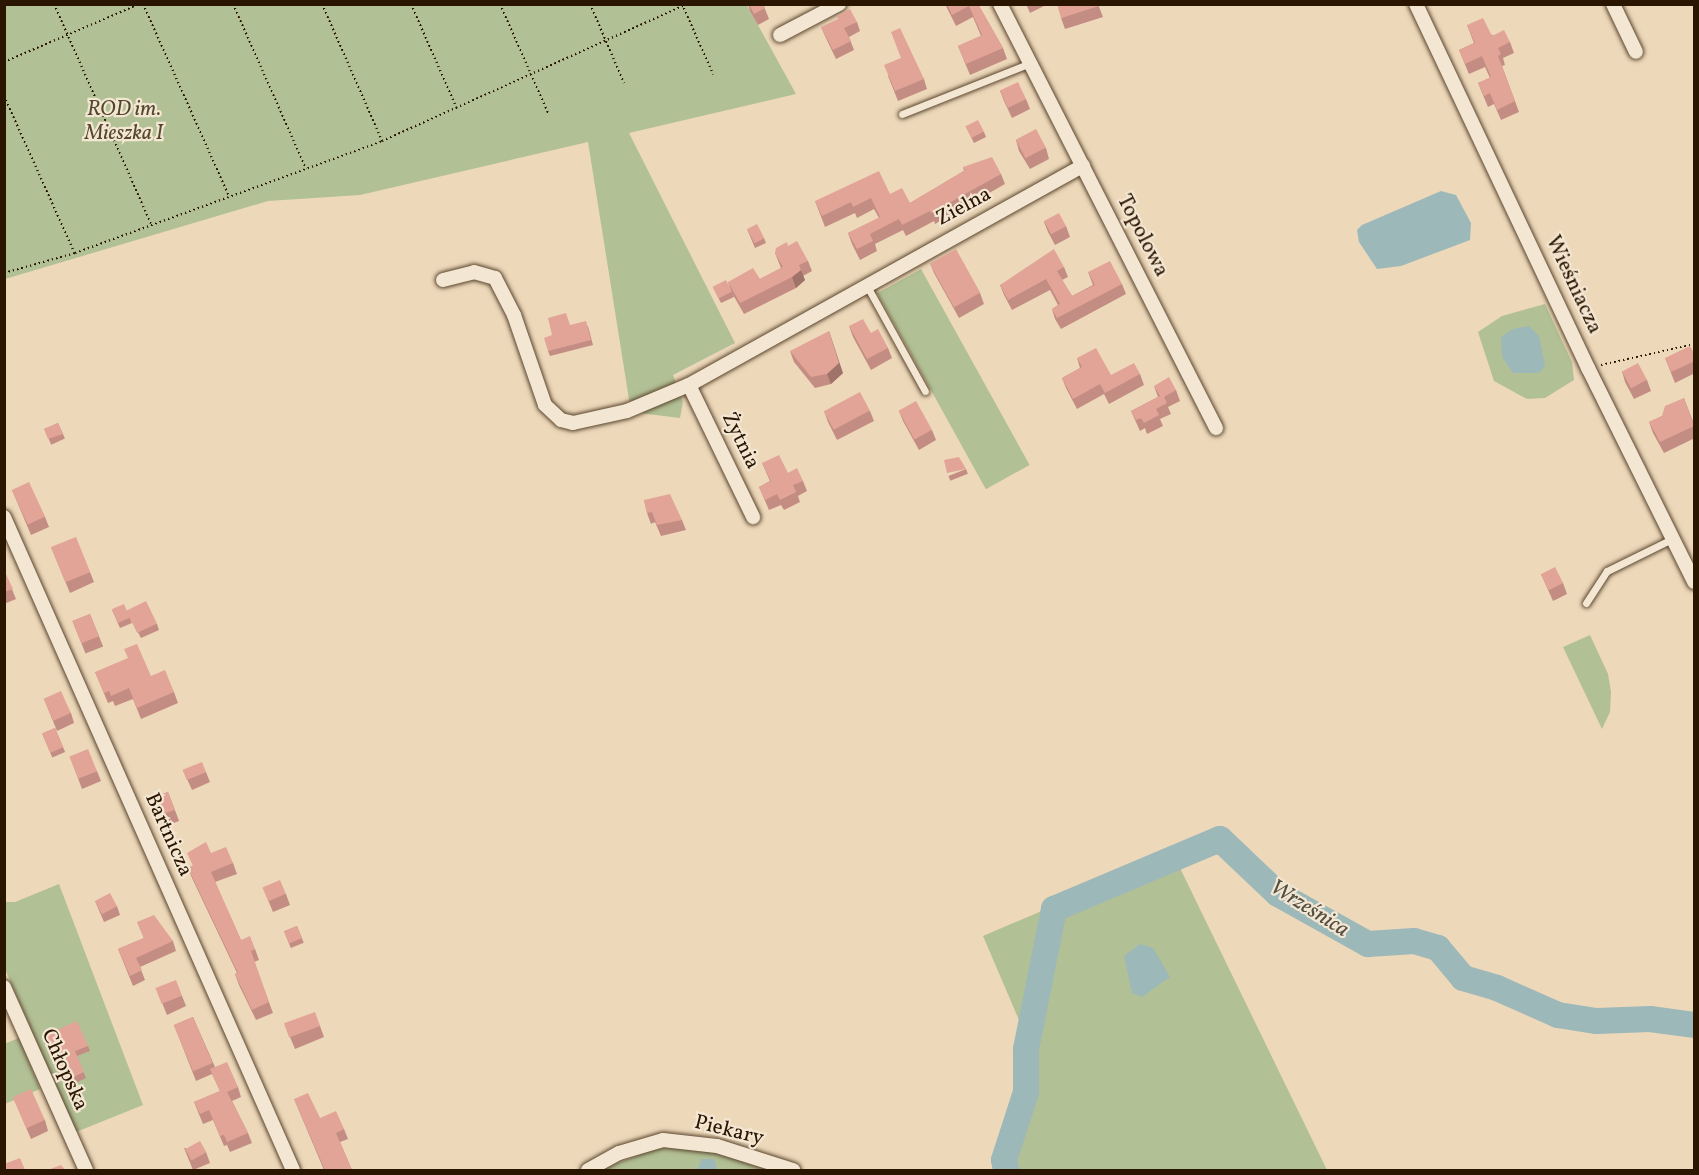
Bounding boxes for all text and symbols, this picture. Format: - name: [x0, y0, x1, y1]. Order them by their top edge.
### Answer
- park label: ROD im. Mieszka I: [85, 97, 163, 147]
- street label: Zielna: [932, 182, 996, 232]
- street label: Topolowa: [1111, 191, 1173, 281]
- street label: Wieśniacza: [1539, 232, 1607, 338]
- street label: Żytnia: [715, 408, 765, 474]
- street label: Bartnicza: [138, 789, 198, 881]
- water label: Wrześnica: [1265, 874, 1353, 944]
- street label: Chłopska: [35, 1025, 93, 1115]
- street label: Piekary: [692, 1110, 766, 1152]

